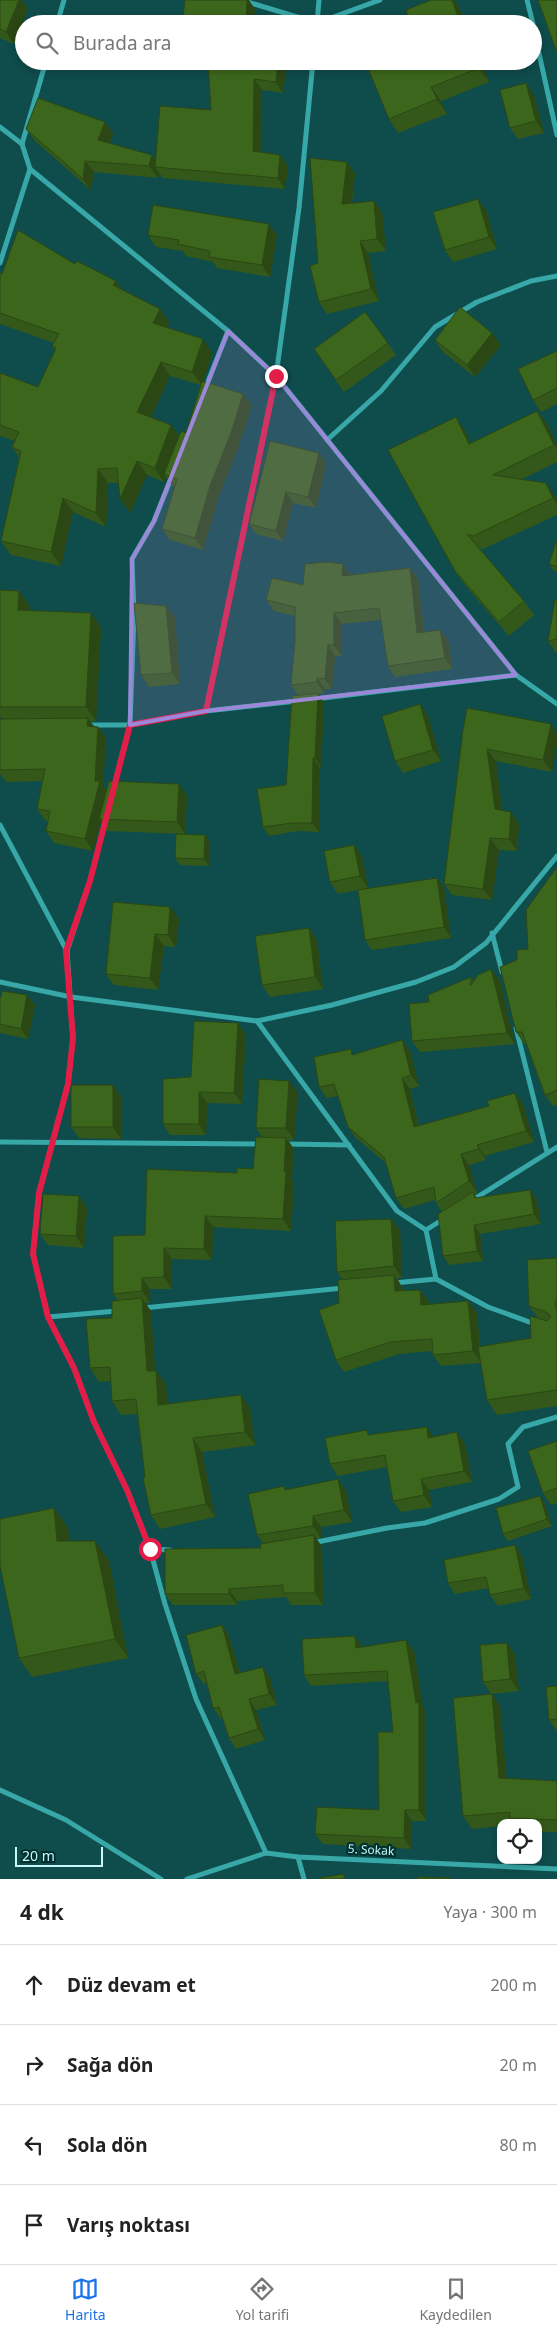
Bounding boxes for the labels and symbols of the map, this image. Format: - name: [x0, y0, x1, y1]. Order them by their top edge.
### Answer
- route end: [265, 365, 288, 388]
- route start: [139, 1538, 162, 1561]
- street label: 5. Sokak: [347, 1840, 395, 1859]
- scale bar: [15, 1844, 102, 1867]

